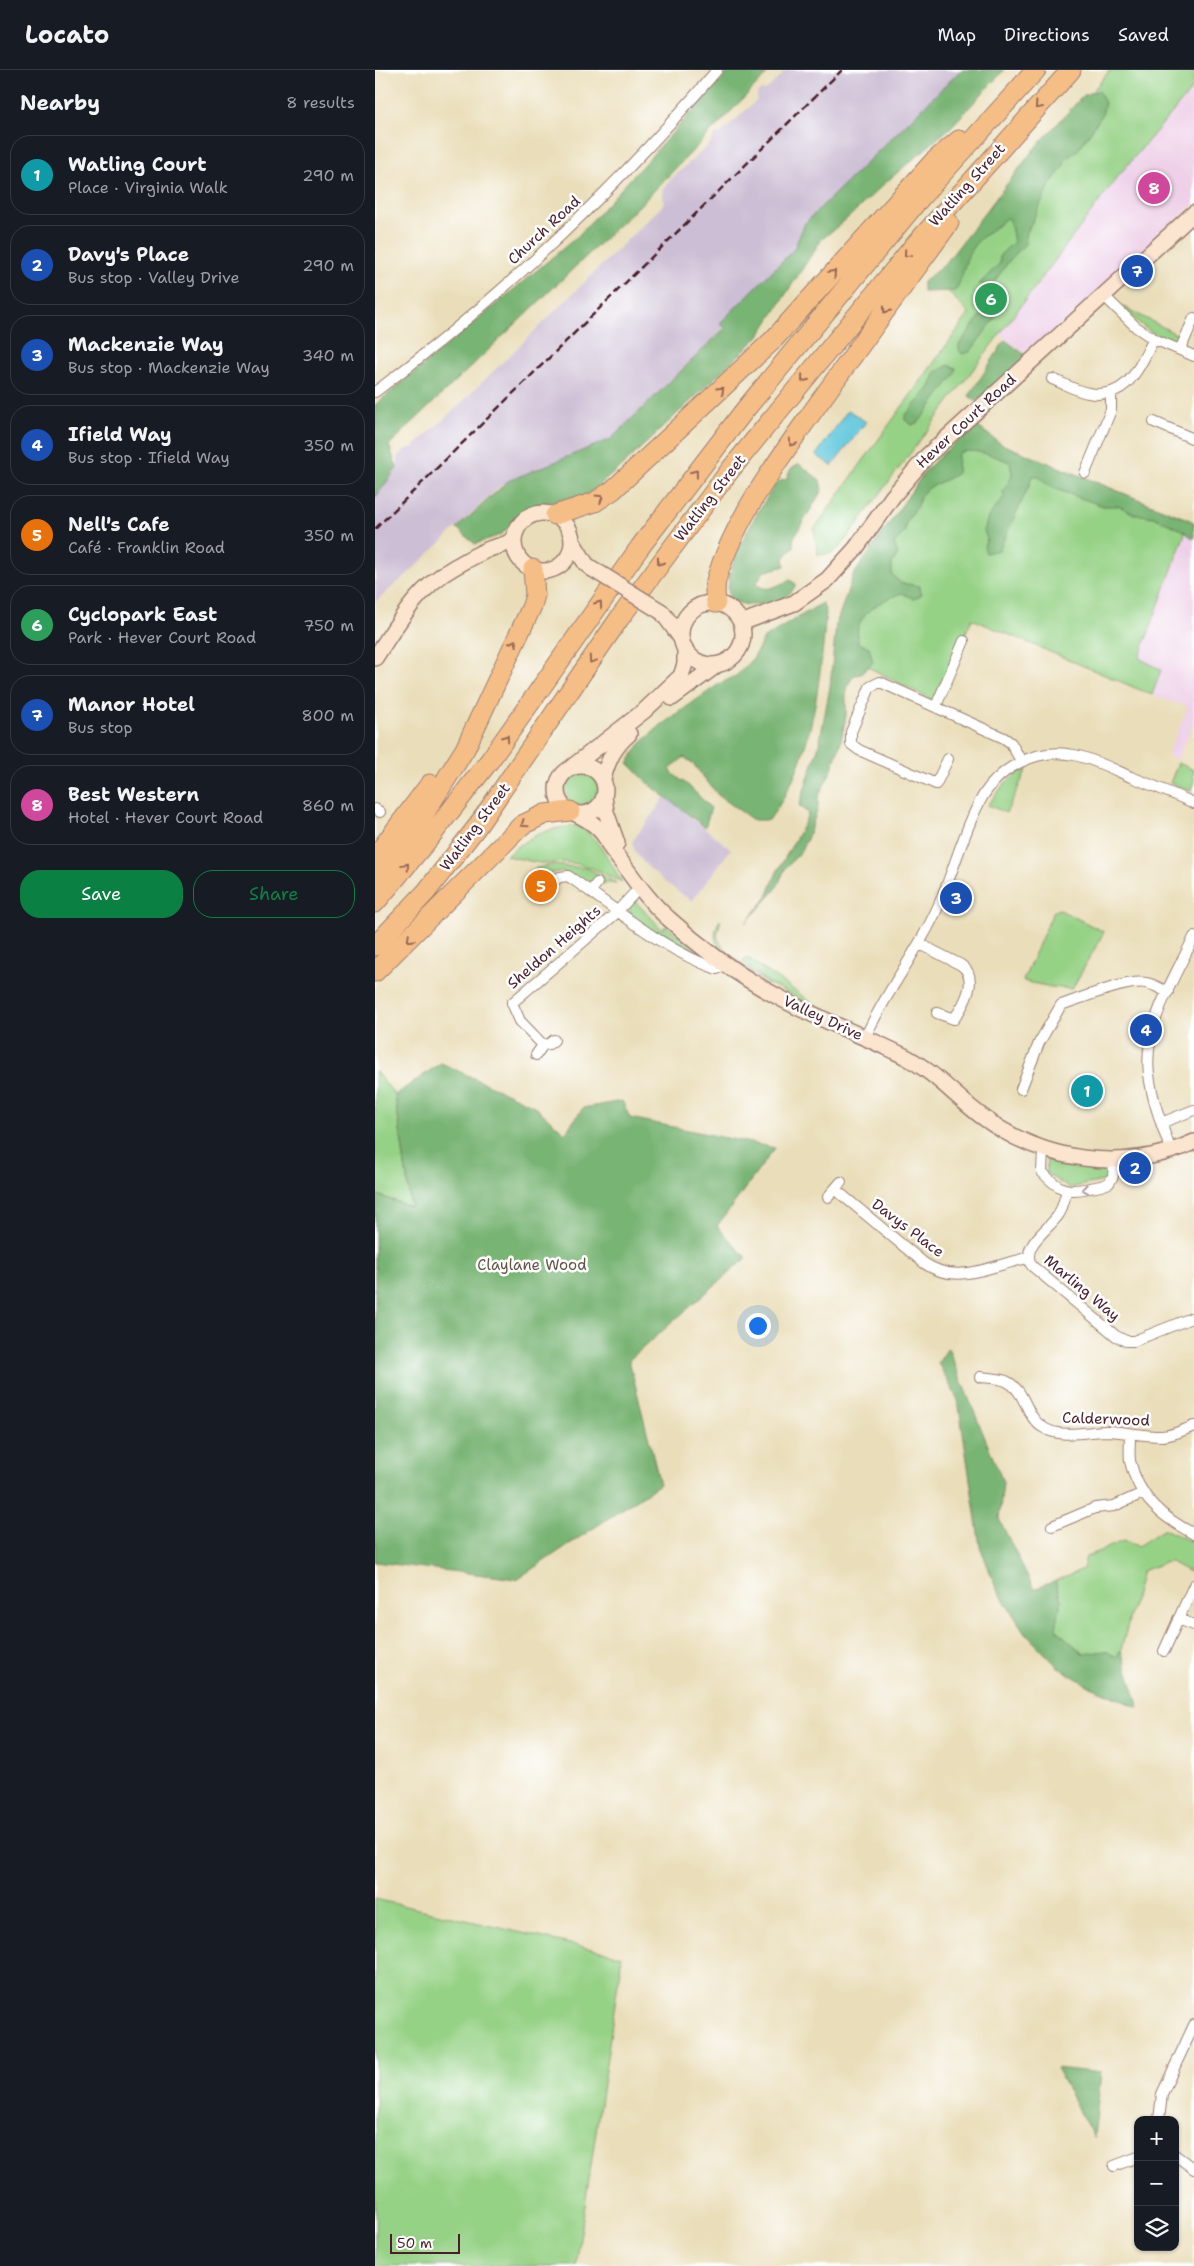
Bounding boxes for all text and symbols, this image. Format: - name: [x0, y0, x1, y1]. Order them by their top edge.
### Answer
- text: Locato: [25, 19, 109, 51]
- text: Map: [938, 23, 976, 47]
- text: Directions: [1004, 23, 1090, 47]
- text: Saved: [1118, 23, 1169, 47]
- text: Nearby: [20, 89, 100, 117]
- text: 8 results: [286, 92, 355, 113]
- one-way arrow: [1035, 100, 1044, 109]
- street label: Watling Street: [924, 139, 1010, 231]
- text: Watling Court: [68, 152, 207, 177]
- text: 1: [33, 165, 41, 186]
- text: 290 m: [302, 165, 354, 186]
- pin: 8: [1138, 169, 1170, 207]
- text: Place · Virginia Walk: [68, 177, 228, 198]
- street label: Church Road: [503, 191, 585, 269]
- text: Davy's Place: [68, 242, 189, 267]
- one-way arrow: [904, 248, 913, 257]
- pin: 7: [1121, 252, 1153, 290]
- text: 2: [31, 255, 43, 276]
- text: 290 m: [302, 255, 354, 276]
- text: Bus stop · Valley Drive: [68, 267, 240, 288]
- one-way arrow: [828, 269, 837, 278]
- pin: 6: [975, 280, 1007, 318]
- one-way arrow: [883, 304, 892, 314]
- text: Mackenzie Way: [68, 332, 224, 357]
- text: 3: [31, 345, 43, 366]
- text: 340 m: [302, 345, 354, 366]
- text: Bus stop · Mackenzie Way: [68, 357, 270, 378]
- street label: Hever Court Road: [912, 369, 1021, 473]
- one-way arrow: [801, 373, 809, 382]
- one-way arrow: [715, 387, 724, 396]
- text: Ifield Way: [68, 422, 172, 447]
- text: 4: [31, 435, 43, 456]
- text: 350 m: [303, 435, 354, 456]
- one-way arrow: [789, 437, 798, 446]
- text: Bus stop · Ifield Way: [68, 447, 230, 468]
- street label: Watling Street: [670, 450, 750, 546]
- one-way arrow: [689, 469, 698, 479]
- one-way arrow: [595, 495, 604, 505]
- text: Nell's Cafe: [68, 512, 170, 537]
- text: 5: [32, 525, 42, 546]
- text: 350 m: [303, 525, 354, 546]
- text: Café · Franklin Road: [68, 537, 225, 558]
- one-way arrow: [658, 556, 666, 565]
- one-way arrow: [593, 600, 602, 610]
- text: Cyclopark East: [68, 602, 217, 627]
- text: 6: [31, 615, 43, 636]
- text: 750 m: [303, 615, 354, 636]
- text: Park · Hever Court Road: [68, 627, 256, 648]
- one-way arrow: [508, 639, 519, 648]
- one-way arrow: [589, 654, 598, 664]
- text: Manor Hotel: [68, 692, 195, 717]
- text: 7: [31, 705, 43, 726]
- text: 800 m: [302, 705, 354, 726]
- text: Bus stop: [68, 717, 133, 738]
- one-way arrow: [500, 734, 509, 743]
- street label: Watling Street: [435, 779, 515, 875]
- text: Best Western: [68, 782, 199, 807]
- text: 8: [31, 795, 43, 816]
- text: 860 m: [302, 795, 354, 816]
- text: Hotel · Hever Court Road: [68, 807, 263, 828]
- one-way arrow: [521, 818, 530, 827]
- one-way arrow: [401, 863, 409, 872]
- pin: 5: [525, 867, 557, 905]
- button: Save: [20, 870, 183, 918]
- button: Share: [193, 870, 355, 918]
- pin: 3: [940, 879, 972, 917]
- street label: Sheldon Heights: [503, 901, 605, 993]
- one-way arrow: [406, 933, 415, 942]
- street label: Valley Drive: [780, 991, 866, 1045]
- pin: 4: [1130, 1011, 1162, 1049]
- pin: 1: [1071, 1072, 1103, 1110]
- pin: 2: [1119, 1149, 1151, 1187]
- one-way arrow: [1080, 1184, 1089, 1194]
- street label: Davys Place: [868, 1194, 948, 1262]
- street label: Marling Way: [1040, 1250, 1124, 1326]
- park label: Claylane Wood: [477, 1255, 587, 1275]
- your location: [745, 1313, 771, 1339]
- street label: Calderwood: [1062, 1407, 1151, 1431]
- map controls: [1134, 2116, 1179, 2251]
- button: +: [1134, 2116, 1179, 2161]
- button: −: [1134, 2161, 1179, 2206]
- button: layers: [1134, 2206, 1179, 2251]
- scale bar: [390, 2231, 460, 2254]
- text: 50 m: [397, 2234, 432, 2252]

